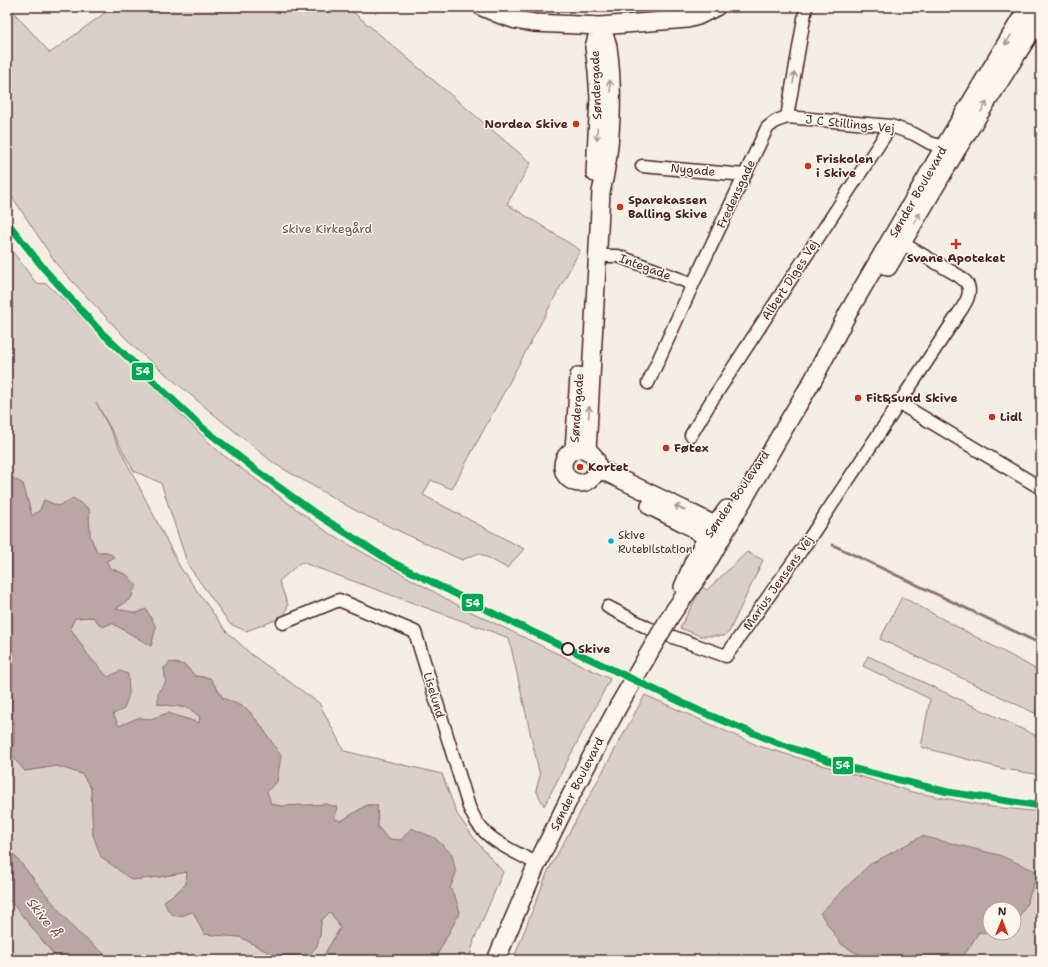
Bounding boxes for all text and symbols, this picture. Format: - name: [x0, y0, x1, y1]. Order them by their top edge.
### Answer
- one-way arrow: [1004, 34, 1012, 45]
- street label: Søndergade: [587, 50, 605, 120]
- one-way arrow: [790, 72, 798, 85]
- one-way arrow: [607, 80, 614, 93]
- one-way arrow: [981, 101, 989, 113]
- street label: J C Stillings Vej: [805, 111, 895, 137]
- place label: Nordea Skive: [485, 116, 568, 132]
- marker: Nordea Skive: [571, 119, 581, 129]
- one-way arrow: [594, 127, 601, 140]
- street label: Sønder Boulevard: [885, 143, 951, 241]
- place label: Friskolen i Skive: [816, 151, 873, 181]
- street label: Fredensgade: [713, 157, 759, 231]
- street label: Nygade: [670, 160, 716, 180]
- marker: Friskolen i Skive: [803, 161, 813, 171]
- place label: Sparekassen Balling Skive: [628, 192, 707, 222]
- marker: Sparekassen Balling Skive: [615, 202, 625, 212]
- one-way arrow: [914, 212, 922, 224]
- park label: Skive Kirkegård: [282, 221, 372, 237]
- street label: Albert Diges Vej: [758, 237, 822, 323]
- marker: Svane Apoteket: [951, 239, 961, 249]
- street label: Integade: [617, 250, 673, 284]
- place label: Svane Apoteket: [907, 250, 1005, 266]
- line badge: 54: [131, 362, 154, 381]
- text: 54: [136, 364, 151, 379]
- street label: Søndergade: [567, 373, 587, 443]
- place label: Fit&Sund Skive: [866, 390, 958, 406]
- marker: Fit&Sund Skive: [853, 393, 863, 403]
- one-way arrow: [585, 406, 593, 419]
- place label: Lidl: [1000, 409, 1022, 425]
- marker: Lidl: [987, 412, 997, 422]
- place label: Føtex: [674, 440, 709, 456]
- marker: Føtex: [661, 443, 671, 453]
- street label: Sønder Boulevard: [701, 447, 773, 541]
- place label: Kortet: [588, 459, 629, 475]
- marker: Kortet: [575, 462, 585, 472]
- one-way arrow: [674, 504, 686, 511]
- place label: Skive Rutebilstation: [618, 528, 693, 557]
- street label: Marius Jensens Vej: [739, 533, 817, 633]
- marker: Skive Rutebilstation: [606, 536, 616, 546]
- line badge: 54: [461, 593, 484, 612]
- text: 54: [466, 596, 481, 611]
- place label: Skive: [578, 641, 610, 657]
- marker: Skive: [561, 642, 575, 656]
- street label: Liselund: [419, 670, 449, 720]
- street label: Sønder Boulevard: [547, 734, 608, 833]
- line badge: 54: [832, 756, 854, 775]
- text: 54: [836, 758, 851, 773]
- water label: Skive Å: [23, 893, 67, 942]
- north arrow: [982, 901, 1022, 941]
- text: N: [998, 904, 1007, 919]

